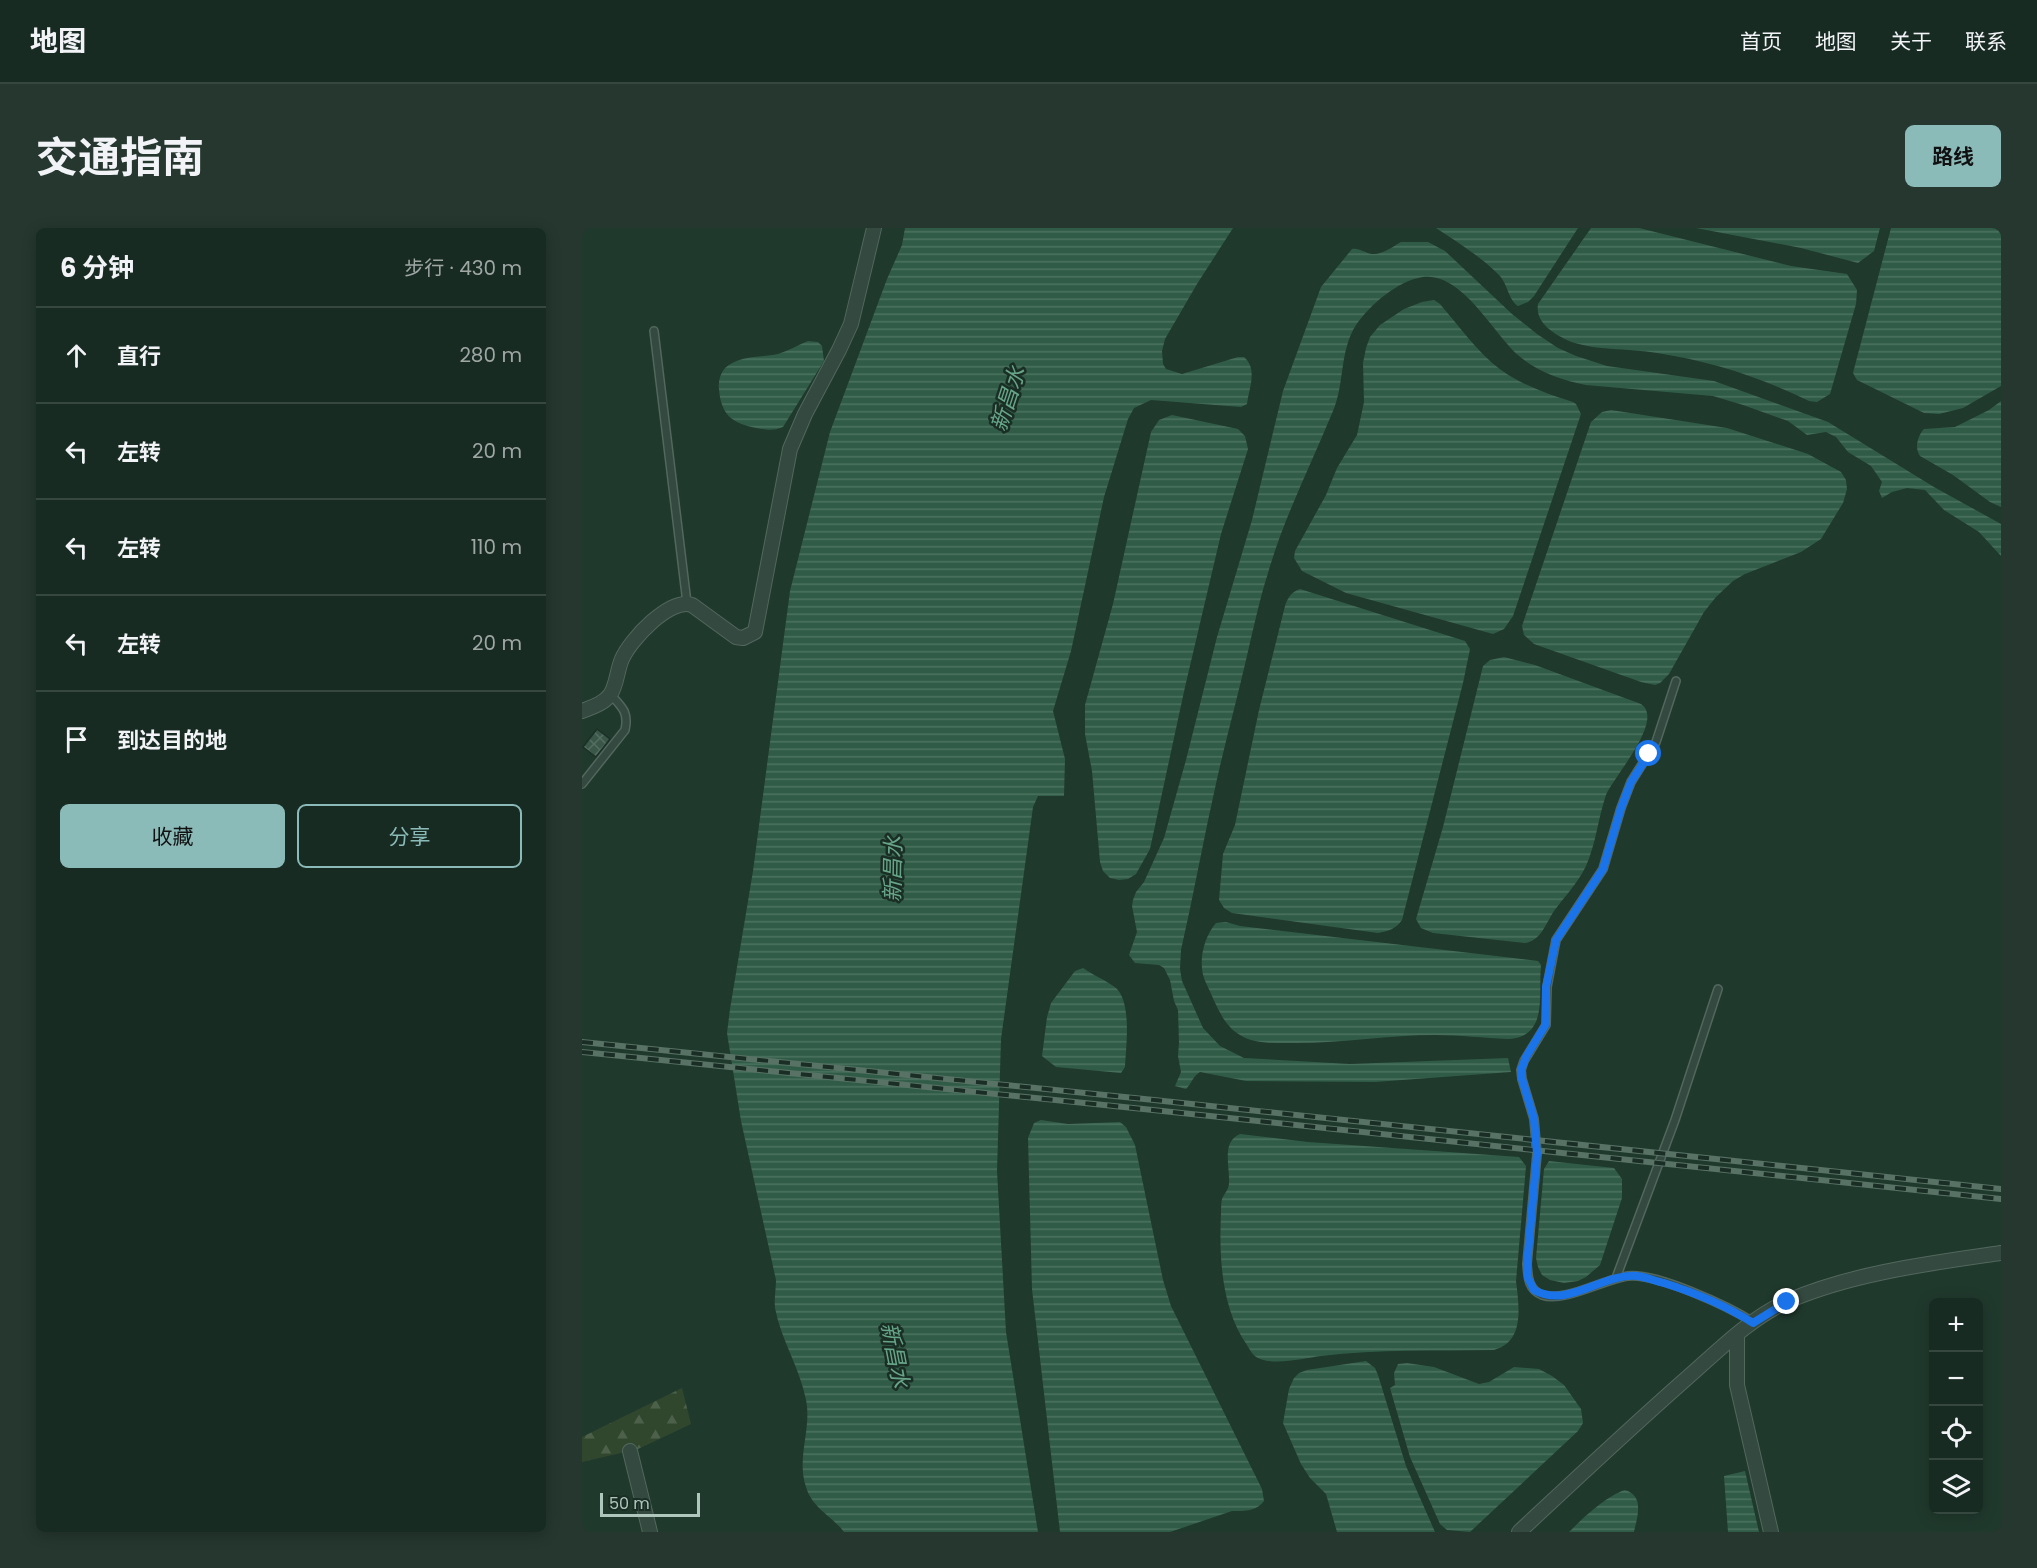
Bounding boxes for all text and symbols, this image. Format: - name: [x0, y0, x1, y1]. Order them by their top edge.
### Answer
- text: 地图: [30, 22, 86, 61]
- text: 首页: [1740, 27, 1782, 56]
- text: 地图: [1815, 27, 1857, 56]
- text: 关于: [1890, 27, 1932, 56]
- text: 联系: [1965, 27, 2007, 56]
- button: 路线: [1905, 125, 2001, 187]
- text: 交通指南: [36, 128, 204, 187]
- text: 6 分钟: [60, 250, 134, 286]
- text: 步行 · 430 m: [404, 254, 522, 282]
- icon: ahead: [60, 339, 93, 372]
- text: 直行: [117, 341, 161, 372]
- text: 280 m: [459, 341, 522, 369]
- water label: 新昌水: [983, 362, 1033, 435]
- icon: left: [60, 435, 93, 468]
- text: 左转: [117, 437, 161, 468]
- text: 20 m: [472, 437, 522, 465]
- icon: left: [60, 531, 93, 564]
- text: 左转: [117, 533, 161, 564]
- text: 110 m: [471, 533, 522, 561]
- icon: left: [60, 627, 93, 660]
- text: 左转: [117, 629, 161, 660]
- text: 20 m: [472, 629, 522, 657]
- icon: arrive: [60, 723, 93, 756]
- text: 到达目的地: [117, 725, 227, 756]
- route start: [1635, 740, 1661, 766]
- button: 收藏: [60, 804, 285, 868]
- button: 分享: [297, 804, 522, 868]
- water label: 新昌水: [877, 835, 909, 902]
- route end: [1773, 1288, 1799, 1314]
- map controls: [1929, 1298, 1983, 1514]
- button: +: [1929, 1298, 1983, 1352]
- water label: 新昌水: [873, 1320, 917, 1391]
- button: −: [1929, 1352, 1983, 1406]
- button: locate: [1929, 1406, 1983, 1460]
- button: layers: [1929, 1460, 1983, 1514]
- scale bar: [600, 1490, 700, 1518]
- text: 50 m: [609, 1492, 650, 1515]

